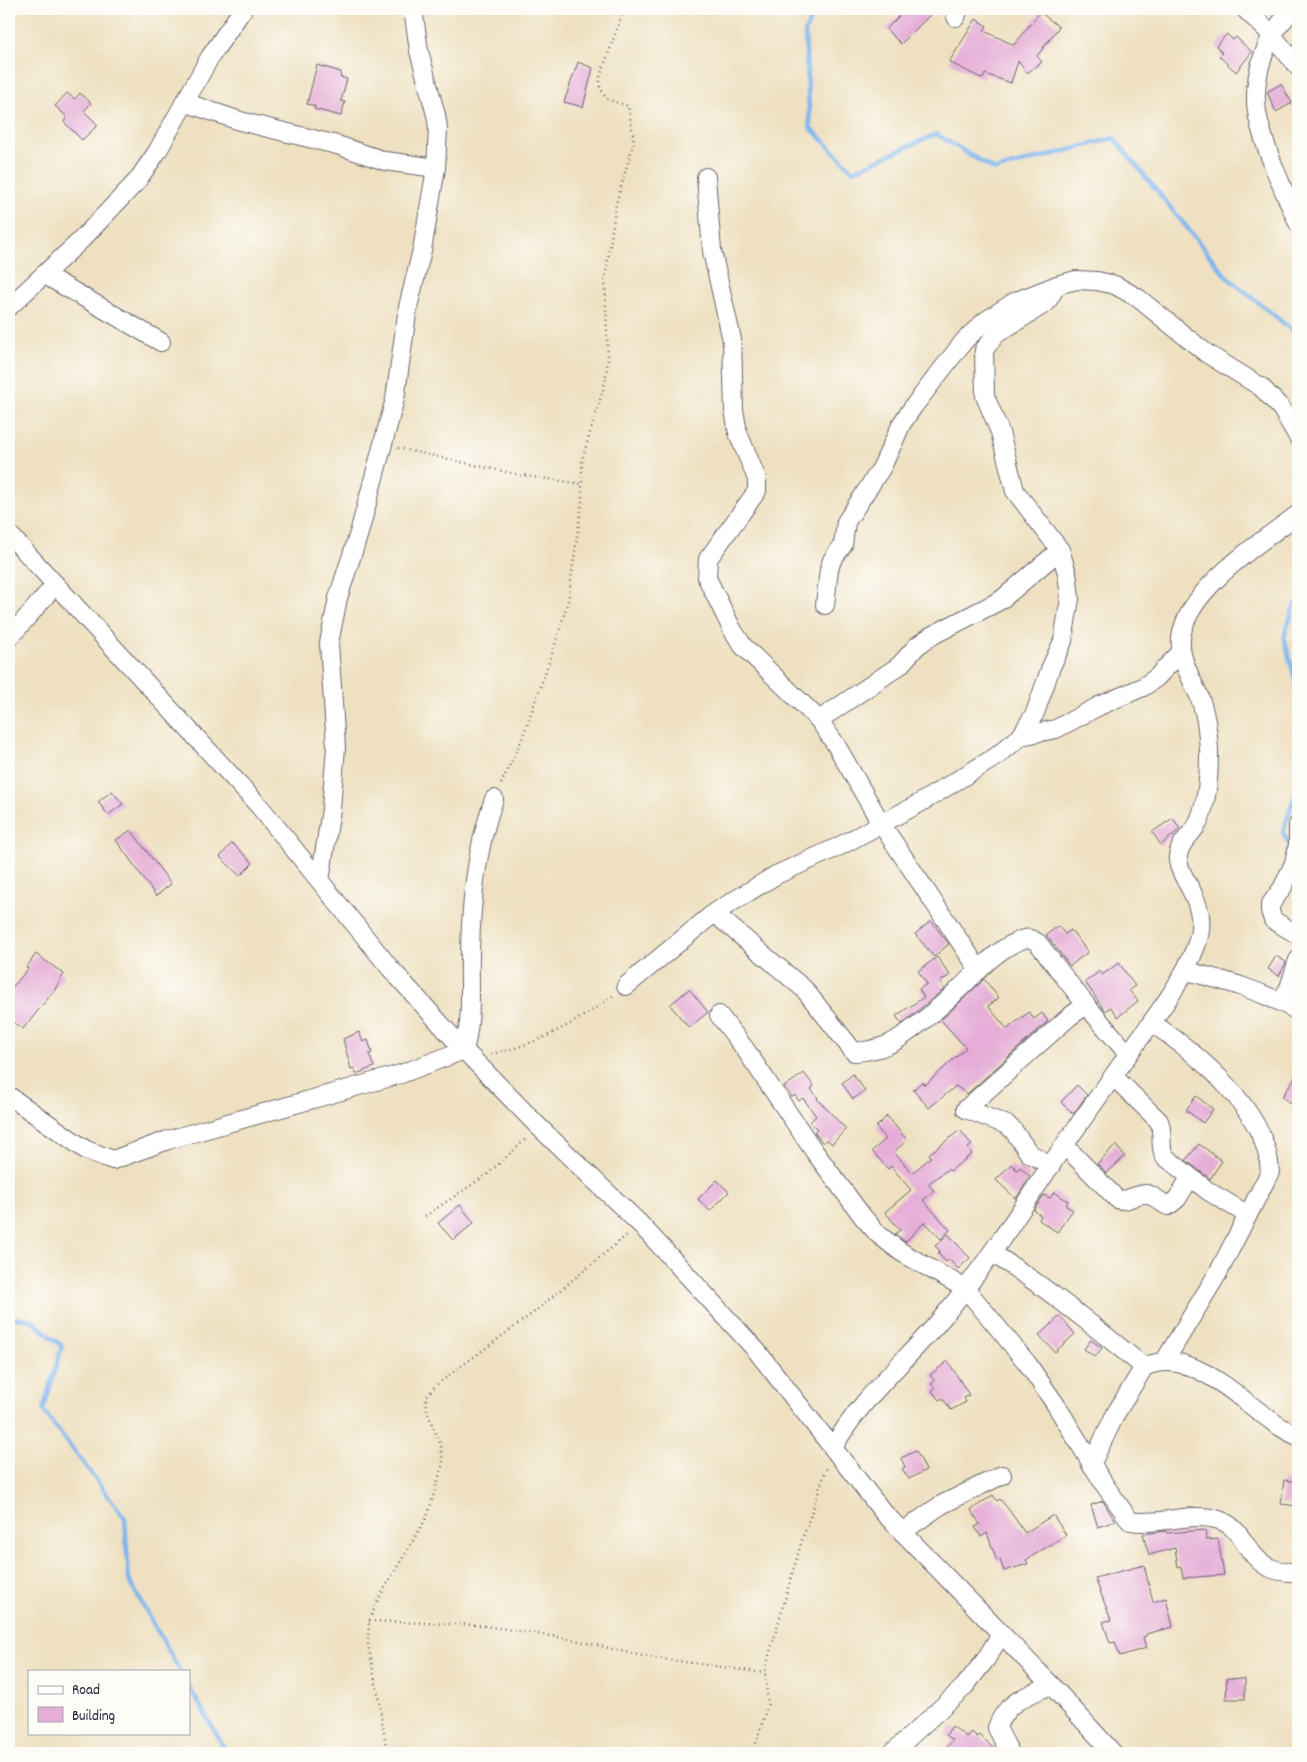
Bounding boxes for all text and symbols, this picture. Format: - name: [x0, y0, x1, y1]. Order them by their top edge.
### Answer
- legend: [28, 1670, 190, 1734]
- text: Road: [72, 1680, 100, 1702]
- text: Building: [72, 1706, 115, 1728]

